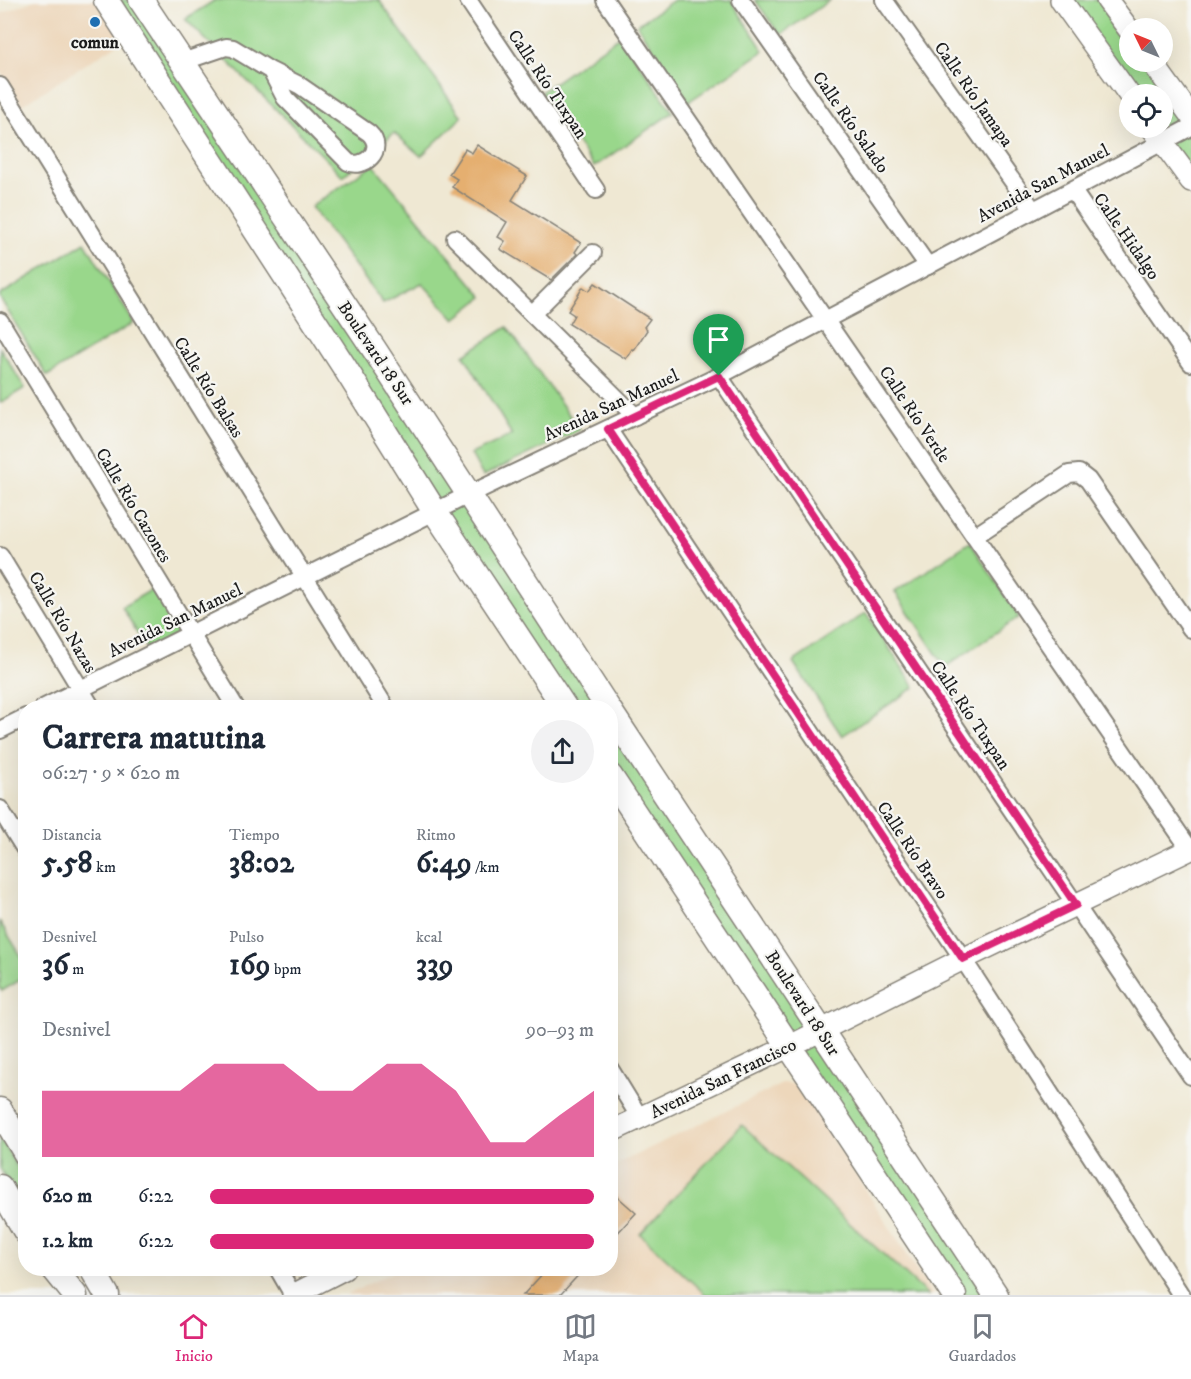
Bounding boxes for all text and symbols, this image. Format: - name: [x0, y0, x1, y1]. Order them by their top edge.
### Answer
- marker: comun: [88, 15, 102, 29]
- north arrow: [1119, 18, 1173, 72]
- map controls: [1119, 18, 1173, 138]
- street label: Calle Río Tuxpan: [503, 26, 592, 144]
- place label: comun: [71, 32, 120, 54]
- street label: Calle Río Jamapa: [929, 38, 1018, 152]
- street label: Calle Río Salado: [807, 68, 893, 178]
- button: locate: [1119, 84, 1173, 138]
- street label: Avenida San Manuel: [974, 140, 1114, 228]
- street label: Calle Hidalgo: [1088, 189, 1164, 284]
- street label: Boulevard 18 Sur: [332, 297, 418, 410]
- pin: [693, 314, 744, 376]
- icon: arrive: [702, 323, 735, 356]
- street label: Calle Río Balsas: [168, 333, 248, 442]
- street label: Calle Río Verde: [874, 362, 955, 467]
- street label: Avenida San Manuel: [540, 365, 683, 447]
- street label: Calle Río Cazones: [90, 444, 176, 567]
- street label: Calle Río Nazas: [23, 568, 101, 677]
- street label: Avenida San Manuel: [105, 579, 247, 663]
- street label: Calle Río Tuxpan: [926, 657, 1015, 775]
- text: Carrera matutina: [42, 718, 265, 759]
- button: share: [531, 720, 594, 783]
- text: 06:27 · 9 × 620 m: [42, 761, 180, 786]
- street label: Calle Río Bravo: [871, 798, 953, 904]
- text: Distancia: [42, 825, 101, 845]
- text: Tiempo: [229, 825, 280, 845]
- text: Ritmo: [416, 825, 456, 845]
- text: 5.58: [42, 845, 93, 882]
- text: 38:02: [229, 845, 294, 882]
- text: 6:49: [416, 845, 472, 882]
- text: km: [93, 857, 116, 877]
- text: /km: [472, 857, 499, 877]
- text: Desnivel: [42, 927, 97, 947]
- text: Pulso: [229, 927, 264, 947]
- text: kcal: [416, 927, 442, 947]
- text: 36: [42, 947, 69, 984]
- text: 169: [229, 947, 270, 984]
- text: 339: [416, 947, 453, 984]
- street label: Boulevard 18 Sur: [760, 947, 844, 1061]
- text: m: [69, 959, 84, 979]
- text: bpm: [270, 959, 301, 979]
- text: Desnivel: [42, 1018, 111, 1043]
- text: 90–93 m: [526, 1018, 594, 1043]
- street label: Avenida San Francisco: [647, 1034, 800, 1124]
- text: 620 m: [42, 1184, 92, 1209]
- text: 6:22: [138, 1184, 173, 1209]
- text: 1.2 km: [42, 1229, 93, 1254]
- text: 6:22: [138, 1229, 173, 1254]
- tab: Inicio: [175, 1310, 213, 1366]
- tab: Mapa: [563, 1310, 599, 1366]
- tab: Guardados: [949, 1310, 1016, 1366]

